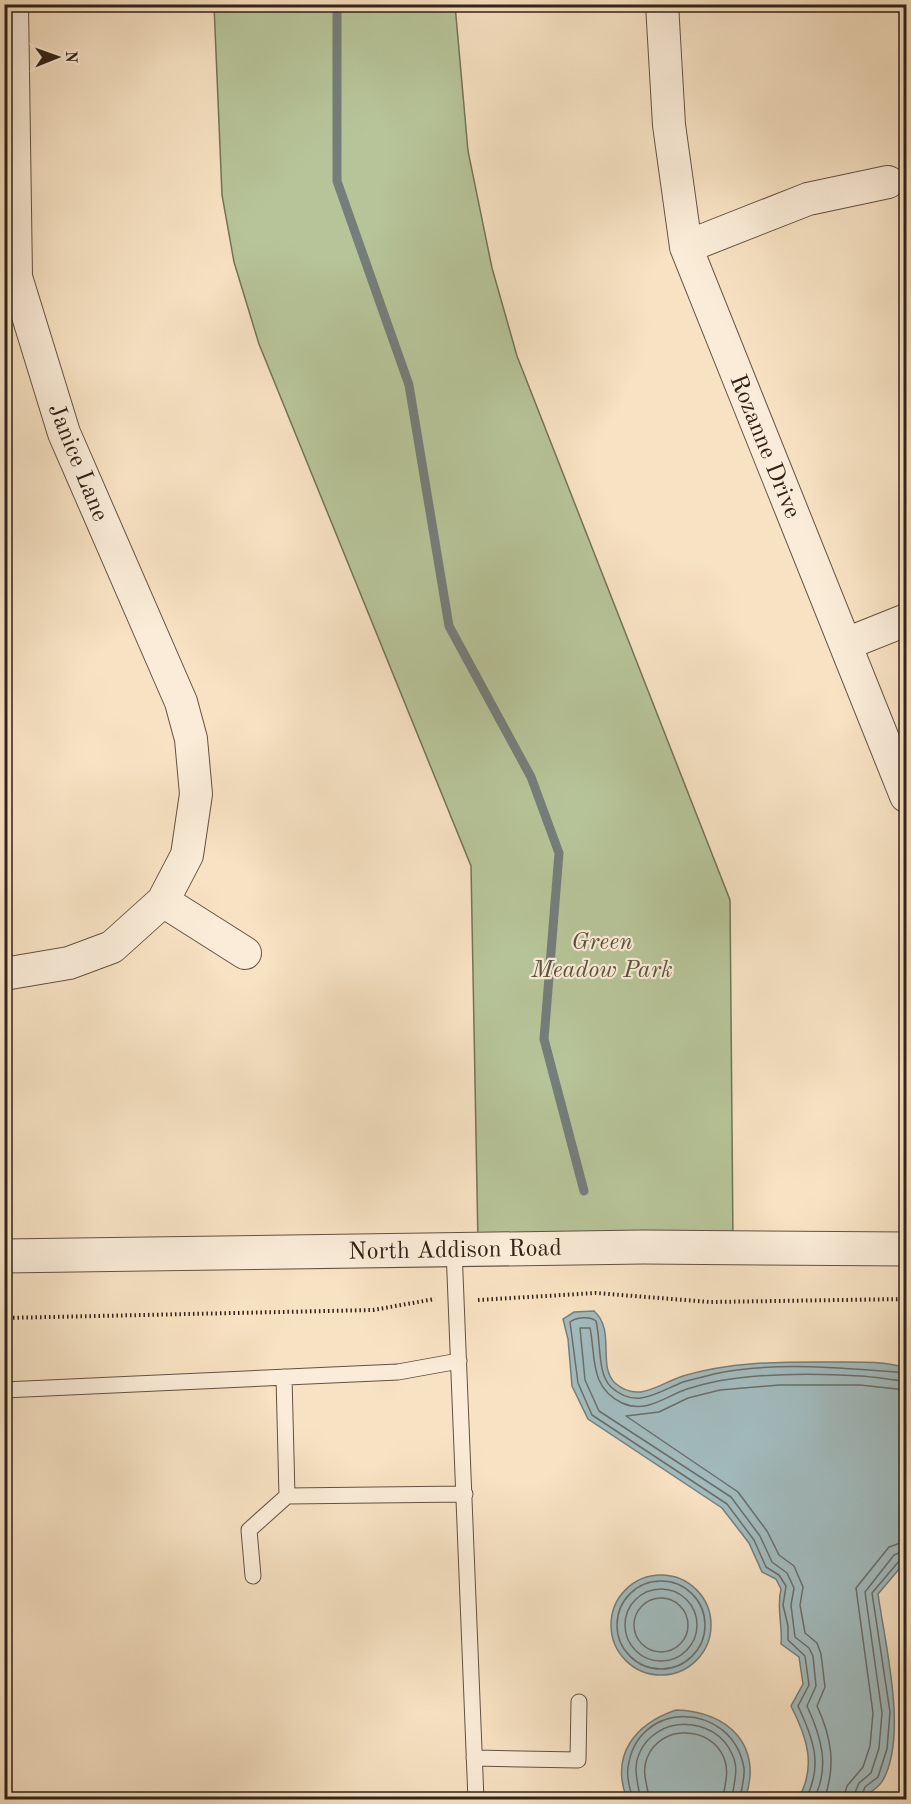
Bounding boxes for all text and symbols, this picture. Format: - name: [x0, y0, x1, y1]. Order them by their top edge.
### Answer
- north arrow: [27, 27, 87, 87]
- text: N: [62, 51, 78, 64]
- street label: Rozanne Drive: [724, 371, 804, 522]
- street label: Janice Lane: [43, 401, 112, 525]
- park label: Green Meadow Park: [530, 931, 673, 983]
- street label: North Addison Road: [348, 1237, 562, 1265]

